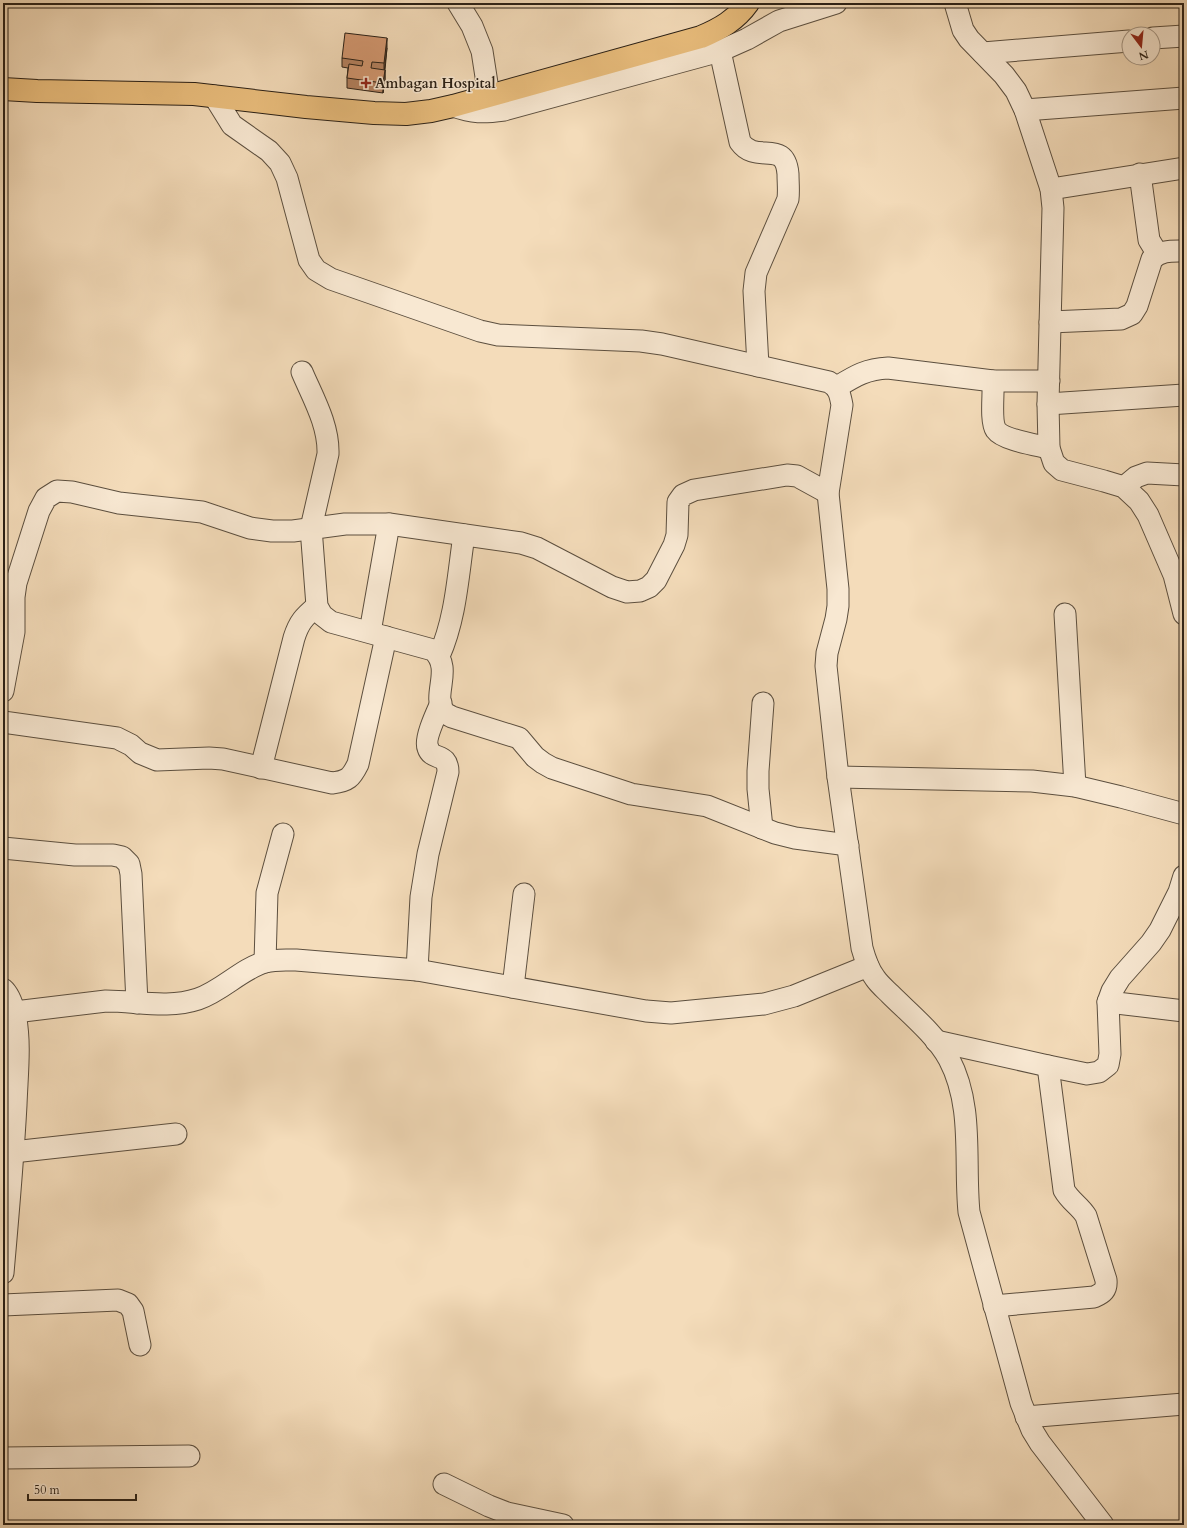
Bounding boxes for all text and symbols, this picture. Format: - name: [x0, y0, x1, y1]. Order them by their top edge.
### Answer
- north arrow: [1121, 26, 1161, 66]
- text: N: [1137, 47, 1150, 64]
- place label: Ambagan Hospital: [375, 74, 496, 93]
- marker: Ambagan Hospital: [360, 77, 372, 89]
- scale bar: [28, 1476, 136, 1502]
- text: 50 m: [34, 1482, 61, 1498]

